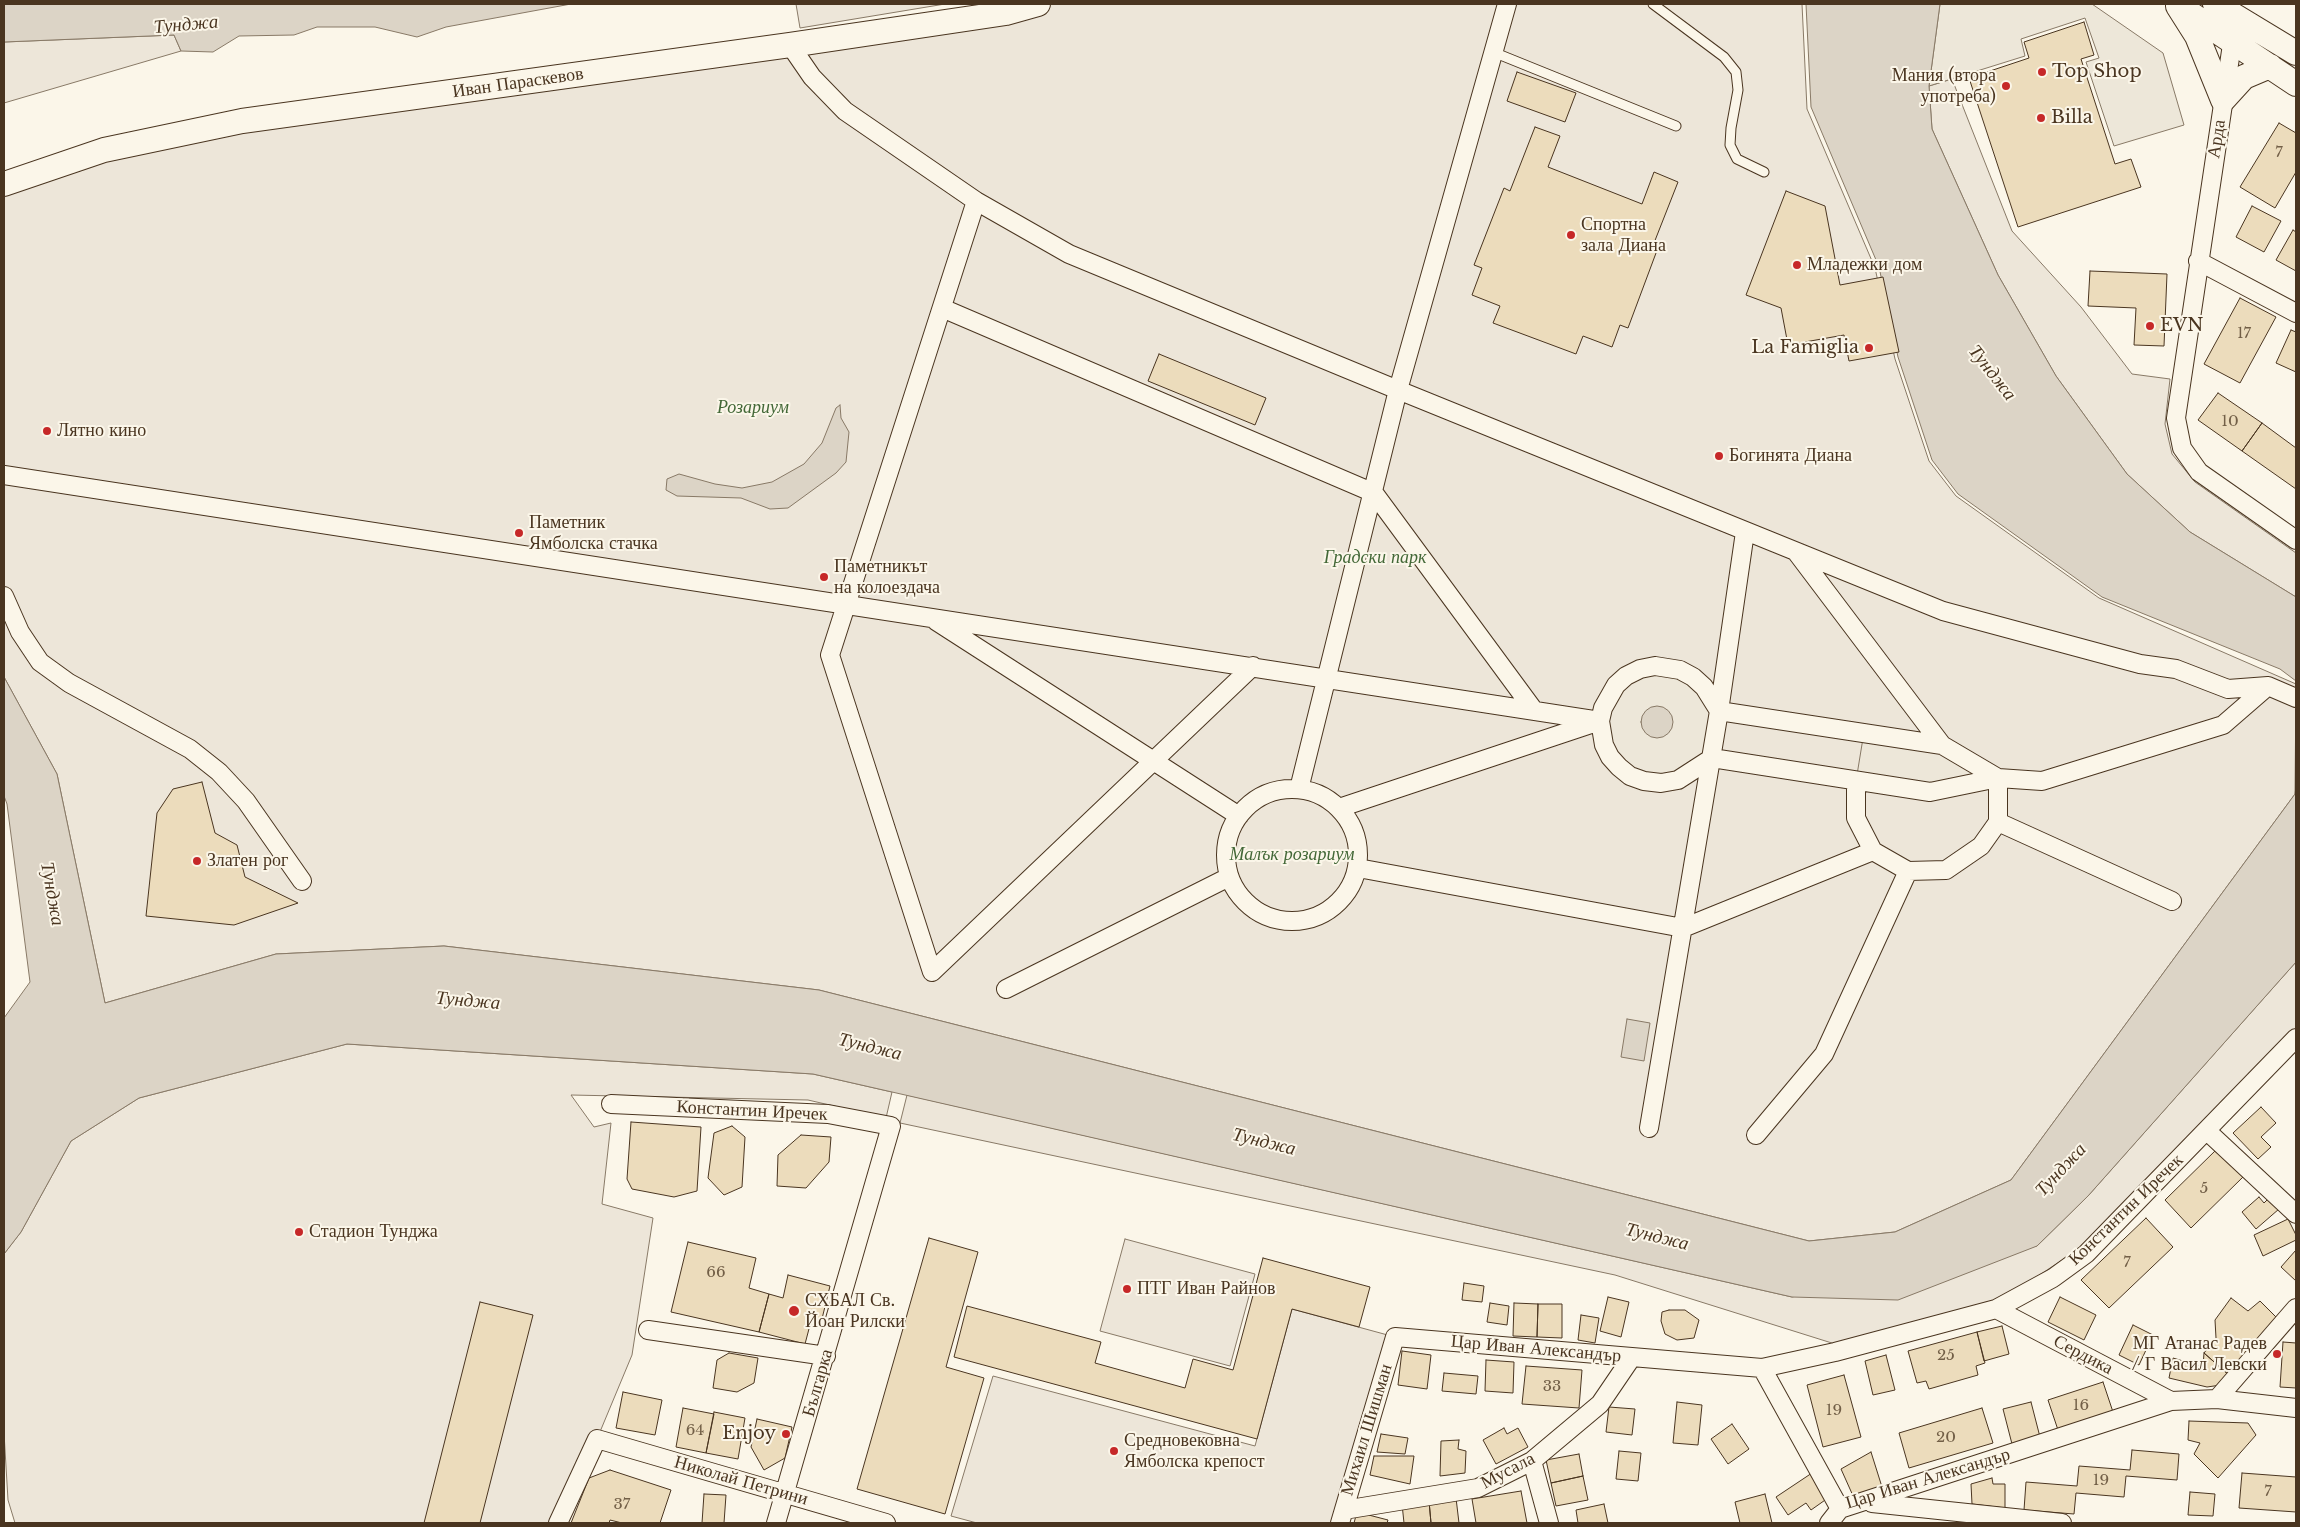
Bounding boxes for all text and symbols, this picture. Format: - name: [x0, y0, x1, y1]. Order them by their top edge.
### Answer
- water label: Тунджа: [153, 11, 219, 39]
- place label: Top Shop: [2052, 61, 2142, 83]
- street label: Иван Параскевов: [451, 63, 585, 103]
- place label: Мания (втора употреба): [1892, 65, 1996, 108]
- marker: Top Shop: [2036, 66, 2048, 78]
- marker: Мания (втора употреба): [2000, 80, 2012, 92]
- place label: Billa: [2051, 107, 2093, 129]
- marker: Billa: [2035, 112, 2047, 124]
- street label: Арда: [2203, 118, 2231, 160]
- house number: 7: [2275, 144, 2283, 162]
- place label: Спортна зала Диана: [1581, 214, 1666, 256]
- marker: Спортна зала Диана: [1565, 229, 1577, 241]
- place label: Младежки дом: [1807, 254, 1922, 276]
- marker: Младежки дом: [1791, 259, 1803, 271]
- place label: EVN: [2160, 315, 2203, 337]
- marker: EVN: [2144, 320, 2156, 332]
- house number: 17: [2237, 325, 2251, 343]
- place label: La Famiglia: [1751, 337, 1859, 359]
- water label: Тунджа: [1963, 341, 2021, 405]
- marker: La Famiglia: [1863, 342, 1875, 354]
- park label: Розариум: [717, 397, 789, 419]
- house number: 10: [2221, 413, 2239, 431]
- place label: Лятно кино: [57, 420, 146, 442]
- marker: Лятно кино: [41, 425, 53, 437]
- place label: Богинята Диана: [1729, 445, 1852, 467]
- marker: Богинята Диана: [1713, 450, 1725, 462]
- place label: Паметник Ямболска стачка: [529, 512, 658, 554]
- marker: Паметник Ямболска стачка: [513, 527, 525, 539]
- park label: Градски парк: [1324, 547, 1426, 569]
- place label: Паметникът на колоездача: [834, 556, 940, 598]
- marker: Паметникът на колоездача: [818, 571, 830, 583]
- park label: Малък розариум: [1229, 844, 1355, 866]
- place label: Златен рог: [207, 850, 288, 872]
- marker: Златен рог: [191, 855, 203, 867]
- water label: Тунджа: [35, 860, 69, 928]
- water label: Тунджа: [435, 987, 501, 1015]
- water label: Тунджа: [836, 1028, 904, 1066]
- street label: Константин Иречек: [676, 1096, 828, 1126]
- water label: Тунджа: [1230, 1123, 1298, 1161]
- water label: Тунджа: [2031, 1139, 2091, 1201]
- street label: Константин Иречек: [2064, 1150, 2188, 1270]
- house number: 5: [2200, 1180, 2208, 1198]
- water label: Тунджа: [1623, 1218, 1691, 1256]
- place label: Стадион Тунджа: [309, 1221, 438, 1243]
- marker: Стадион Тунджа: [293, 1226, 305, 1238]
- house number: 7: [2123, 1254, 2131, 1272]
- house number: 66: [706, 1264, 726, 1282]
- place label: ПТГ Иван Райнов: [1137, 1278, 1275, 1300]
- marker: ПТГ Иван Райнов: [1121, 1283, 1133, 1295]
- place label: СХБАЛ Св. Йоан Рилски: [805, 1290, 905, 1332]
- marker: СХБАЛ Св. Йоан Рилски: [787, 1304, 801, 1318]
- street label: Сердика: [2050, 1330, 2116, 1380]
- street label: Цар Иван Александър: [1450, 1331, 1622, 1367]
- place label: МГ Атанас Радев / Г Васил Левски: [2131, 1333, 2267, 1376]
- street label: Българка: [798, 1347, 838, 1419]
- house number: 25: [1937, 1347, 1955, 1365]
- marker: МГ Атанас Радев / Г Васил Левски: [2271, 1348, 2283, 1360]
- street label: Михаил Шишман: [1337, 1361, 1397, 1499]
- house number: 33: [1543, 1378, 1561, 1396]
- house number: 16: [2073, 1397, 2089, 1415]
- house number: 19: [1826, 1402, 1842, 1420]
- house number: 64: [686, 1422, 704, 1440]
- place label: Enjoy: [722, 1423, 776, 1445]
- marker: Enjoy: [780, 1428, 792, 1440]
- house number: 20: [1936, 1429, 1956, 1447]
- place label: Средновековна Ямболска крепост: [1124, 1430, 1265, 1472]
- street label: Цар Иван Александър: [1843, 1444, 2013, 1514]
- marker: Средновековна Ямболска крепост: [1108, 1445, 1120, 1457]
- street label: Мусала: [1477, 1448, 1539, 1494]
- street label: Николай Петрини: [672, 1452, 810, 1510]
- house number: 19: [2093, 1472, 2109, 1490]
- house number: 7: [2264, 1483, 2272, 1501]
- house number: 37: [614, 1496, 630, 1514]

